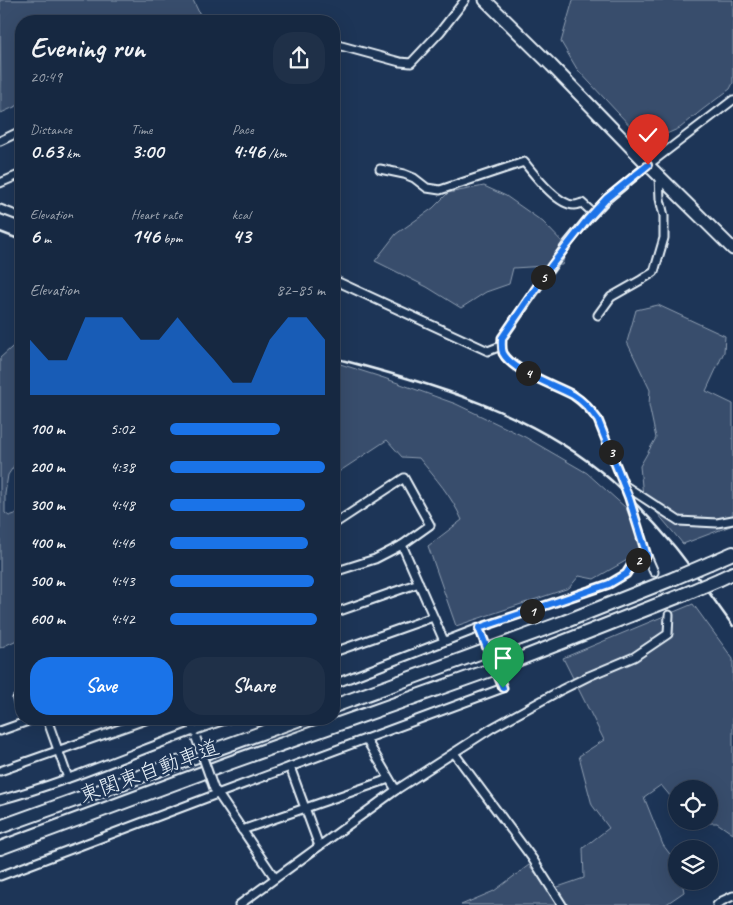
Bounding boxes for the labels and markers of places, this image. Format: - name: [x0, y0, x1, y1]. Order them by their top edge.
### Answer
- pin: [627, 114, 669, 165]
- pin: 5: [530, 264, 556, 290]
- pin: 4: [516, 360, 540, 386]
- pin: 3: [598, 440, 624, 464]
- pin: 2: [626, 548, 650, 572]
- pin: 1: [520, 598, 544, 624]
- pin: [482, 637, 524, 688]

